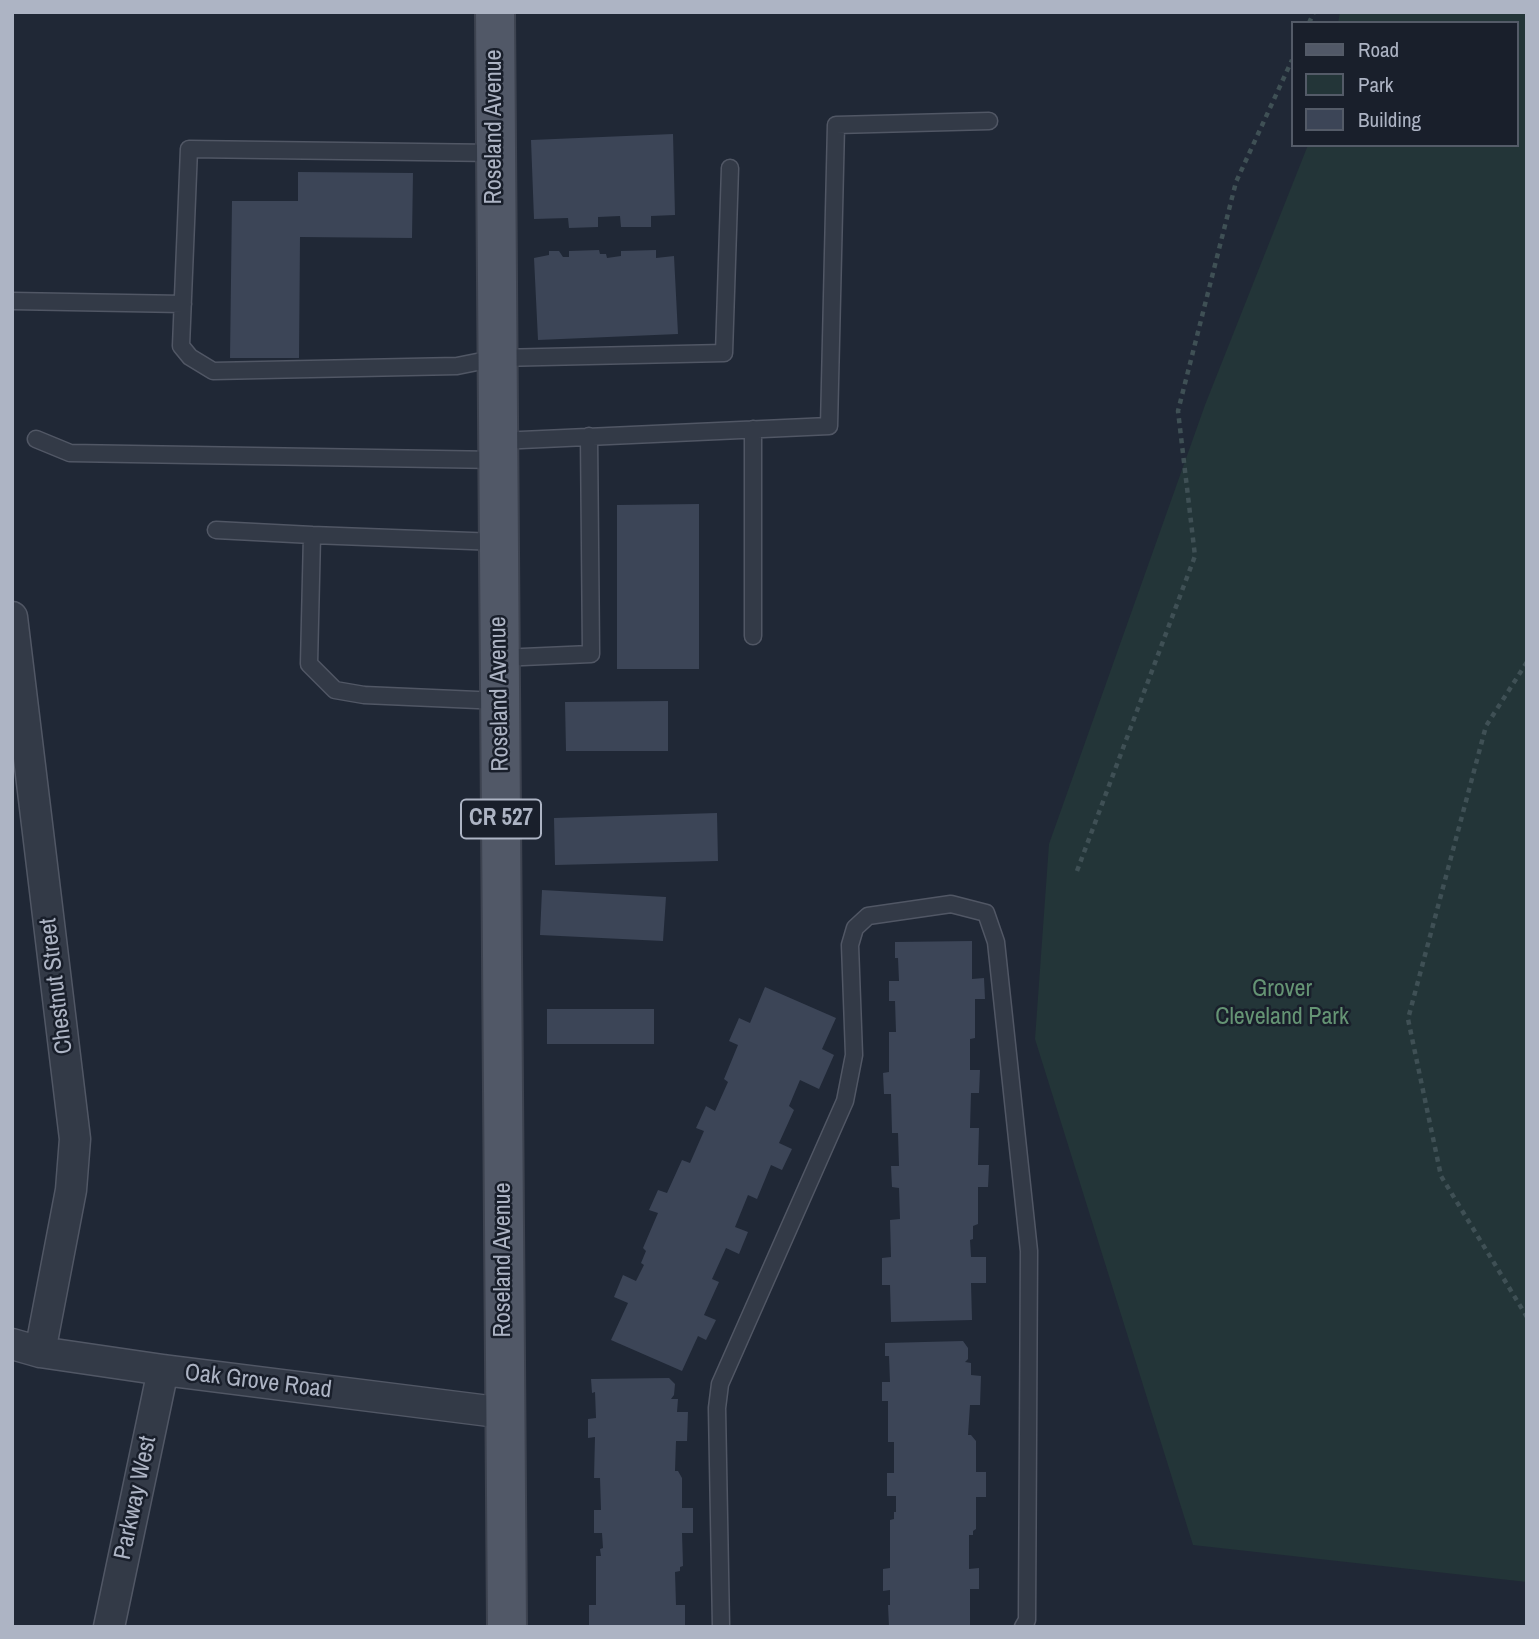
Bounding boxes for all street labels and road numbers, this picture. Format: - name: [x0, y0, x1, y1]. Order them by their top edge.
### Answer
- street label: Roseland Avenue: [481, 49, 509, 205]
- street label: Roseland Avenue: [484, 616, 516, 772]
- road number: CR 527: [461, 800, 541, 838]
- street label: Chestnut Street: [34, 916, 80, 1056]
- street label: Roseland Avenue: [490, 1182, 518, 1338]
- street label: Oak Grove Road: [183, 1359, 333, 1405]
- street label: Parkway West: [109, 1434, 163, 1562]

